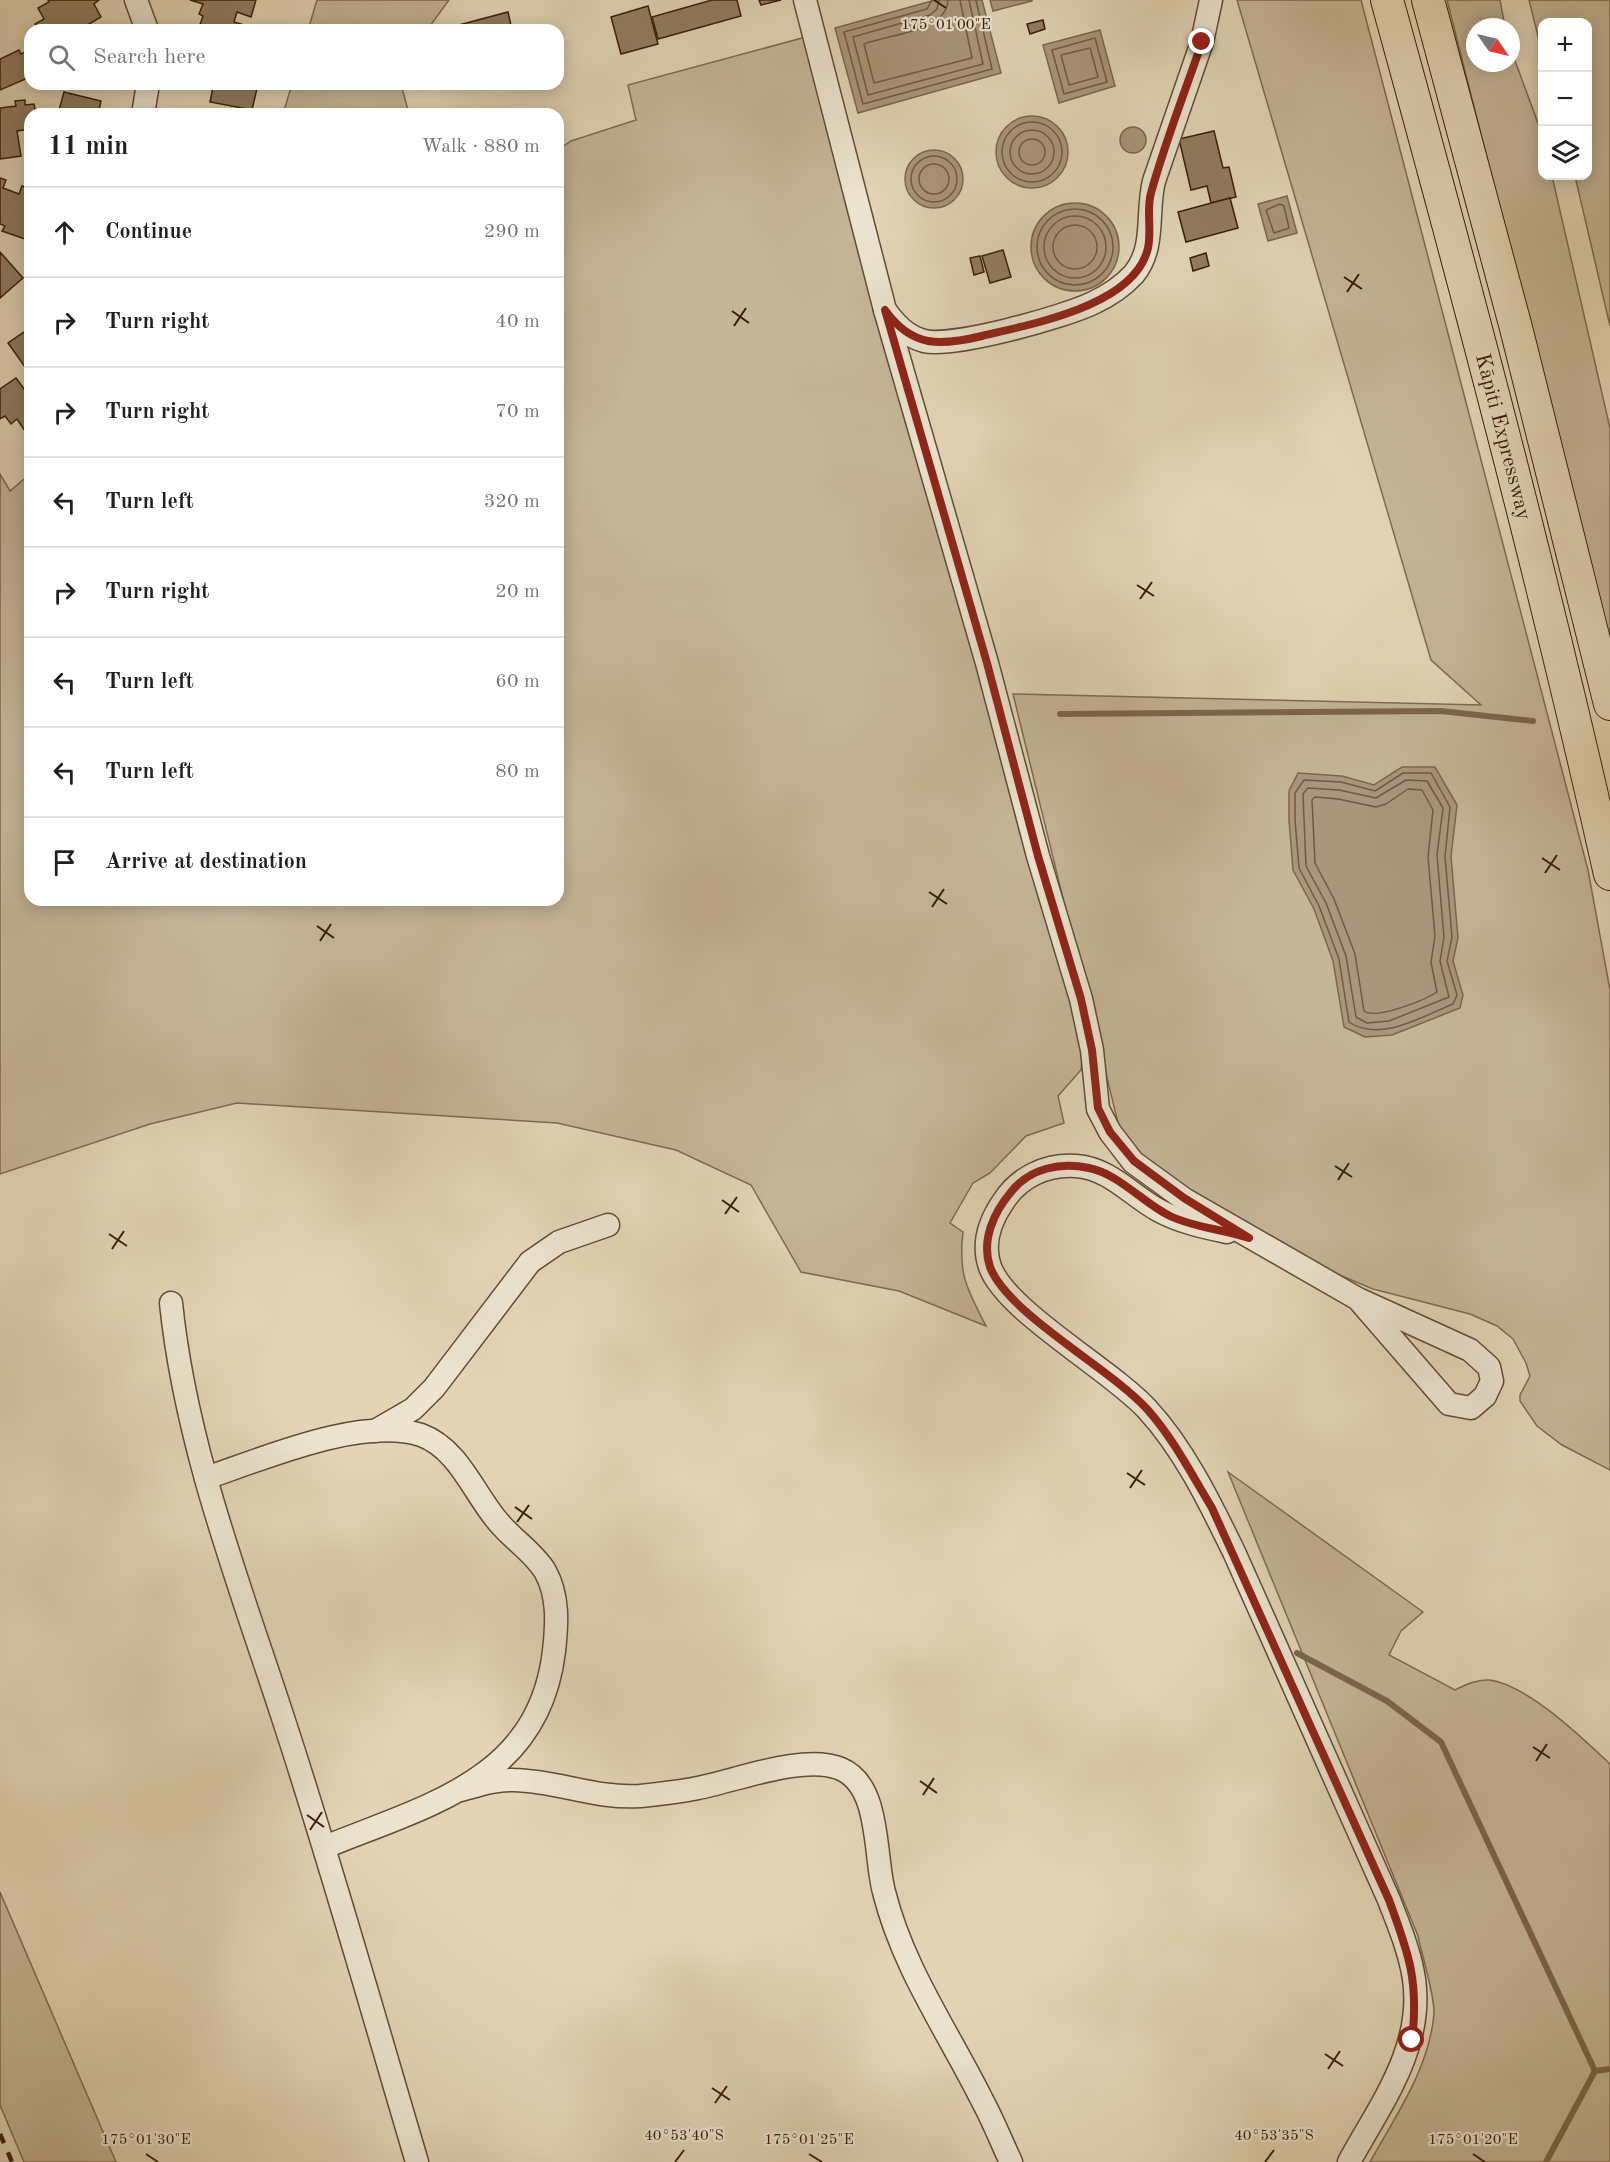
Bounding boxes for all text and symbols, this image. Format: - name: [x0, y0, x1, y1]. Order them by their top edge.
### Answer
- text: 175°01'00"E: [901, 18, 991, 33]
- north arrow: [1466, 18, 1520, 72]
- map controls: [1538, 18, 1592, 180]
- button: +: [1538, 18, 1592, 72]
- search box: [24, 24, 564, 90]
- route end: [1188, 28, 1214, 54]
- icon: search: [45, 41, 78, 74]
- text: Search here: [93, 46, 206, 68]
- button: −: [1538, 72, 1592, 126]
- button: layers: [1538, 126, 1592, 180]
- text: 11 min: [48, 134, 128, 160]
- text: Walk · 880 m: [421, 137, 540, 157]
- icon: ahead: [48, 216, 81, 249]
- text: Continue: [105, 221, 192, 243]
- text: 290 m: [484, 222, 540, 242]
- icon: right: [48, 306, 81, 339]
- text: Turn right: [105, 311, 209, 333]
- text: 40 m: [495, 312, 540, 332]
- street label: Kāpiti Expressway: [1471, 351, 1534, 523]
- icon: right: [48, 396, 81, 429]
- text: Turn right: [105, 401, 209, 423]
- text: 70 m: [495, 402, 540, 422]
- icon: left: [48, 486, 81, 519]
- text: Turn left: [105, 491, 194, 513]
- text: 320 m: [484, 492, 540, 512]
- icon: right: [48, 576, 81, 609]
- text: Turn right: [105, 581, 209, 603]
- text: 20 m: [495, 582, 540, 602]
- icon: left: [48, 666, 81, 699]
- text: Turn left: [105, 671, 194, 693]
- text: 60 m: [495, 672, 540, 692]
- icon: left: [48, 756, 81, 789]
- text: Turn left: [105, 761, 194, 783]
- text: 80 m: [495, 762, 540, 782]
- icon: arrive: [48, 846, 81, 879]
- text: Arrive at destination: [105, 851, 307, 873]
- route start: [1398, 2026, 1424, 2052]
- text: 40°53'40"S: [644, 2129, 724, 2144]
- text: 40°53'35"S: [1234, 2129, 1314, 2144]
- text: 175°01'30"E: [101, 2133, 191, 2148]
- text: 175°01'25"E: [764, 2133, 854, 2148]
- text: 175°01'20"E: [1428, 2133, 1518, 2148]

